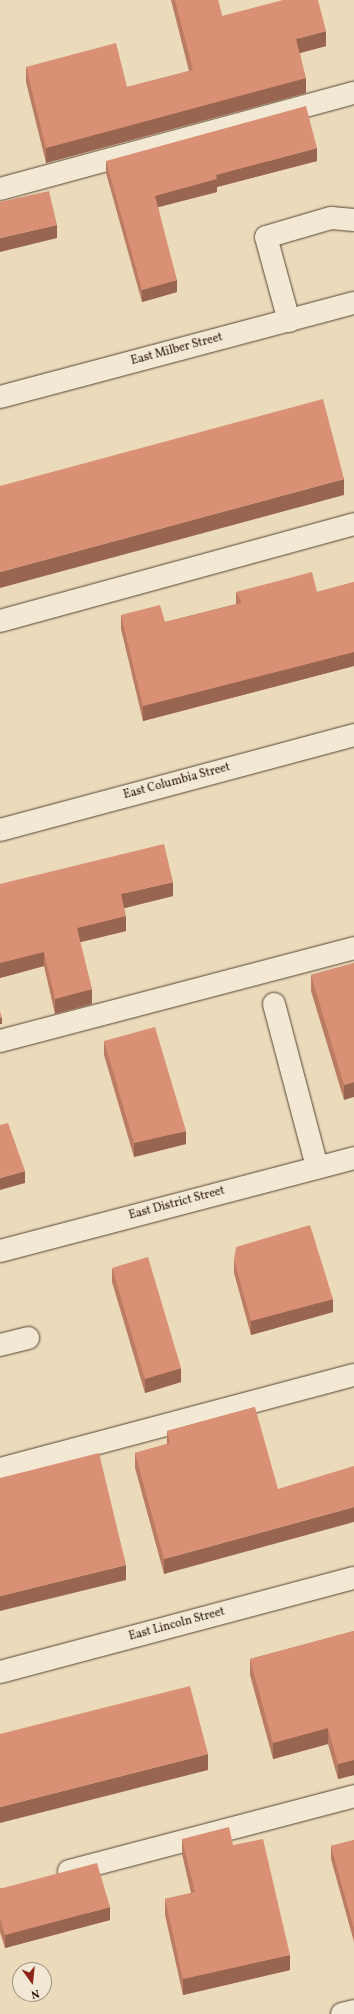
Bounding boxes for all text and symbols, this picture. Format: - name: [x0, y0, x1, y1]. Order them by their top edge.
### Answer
- street label: East Milber Street: [130, 331, 224, 369]
- street label: East Columbia Street: [122, 761, 232, 803]
- street label: East District Street: [127, 1184, 227, 1224]
- street label: East Lincoln Street: [127, 1605, 227, 1645]
- north arrow: [12, 1962, 52, 2002]
- text: N: [29, 1985, 41, 2001]

